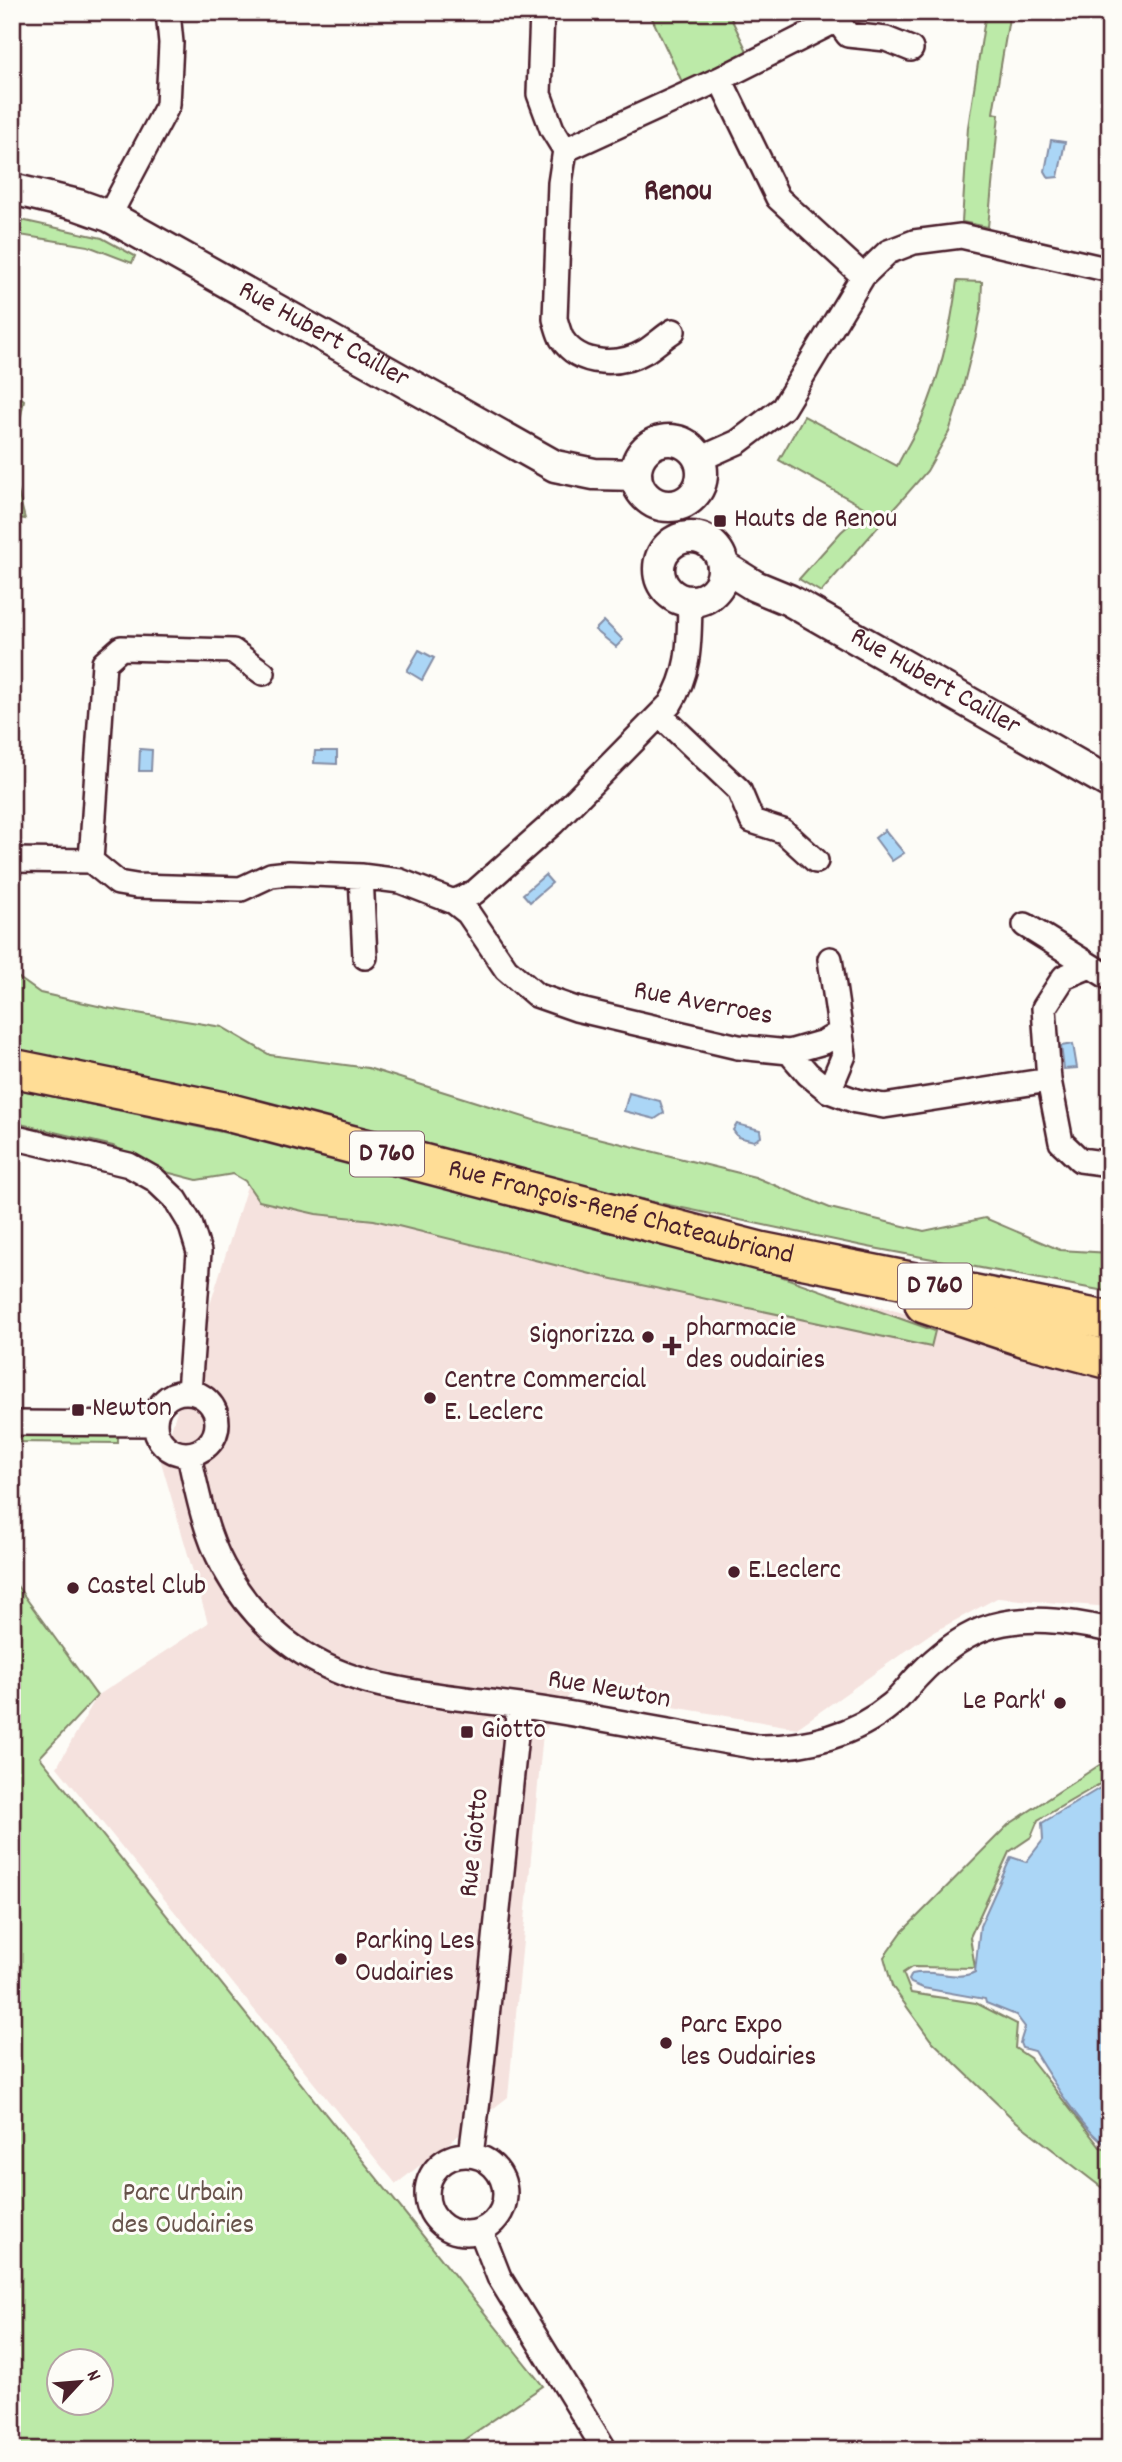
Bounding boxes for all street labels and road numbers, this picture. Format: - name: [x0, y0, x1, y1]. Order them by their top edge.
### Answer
- street label: Rue Hubert Cailler: [230, 272, 416, 400]
- street label: Rue Hubert Cailler: [842, 618, 1028, 748]
- street label: Rue Averroes: [630, 972, 776, 1038]
- road number: D 760: [350, 1132, 424, 1176]
- street label: Rue François-René Chateaubriand: [443, 1150, 797, 1277]
- road number: D 760: [898, 1264, 972, 1308]
- street label: Rue Newton: [544, 1661, 674, 1721]
- street label: Rue Giotto: [450, 1787, 502, 1899]

